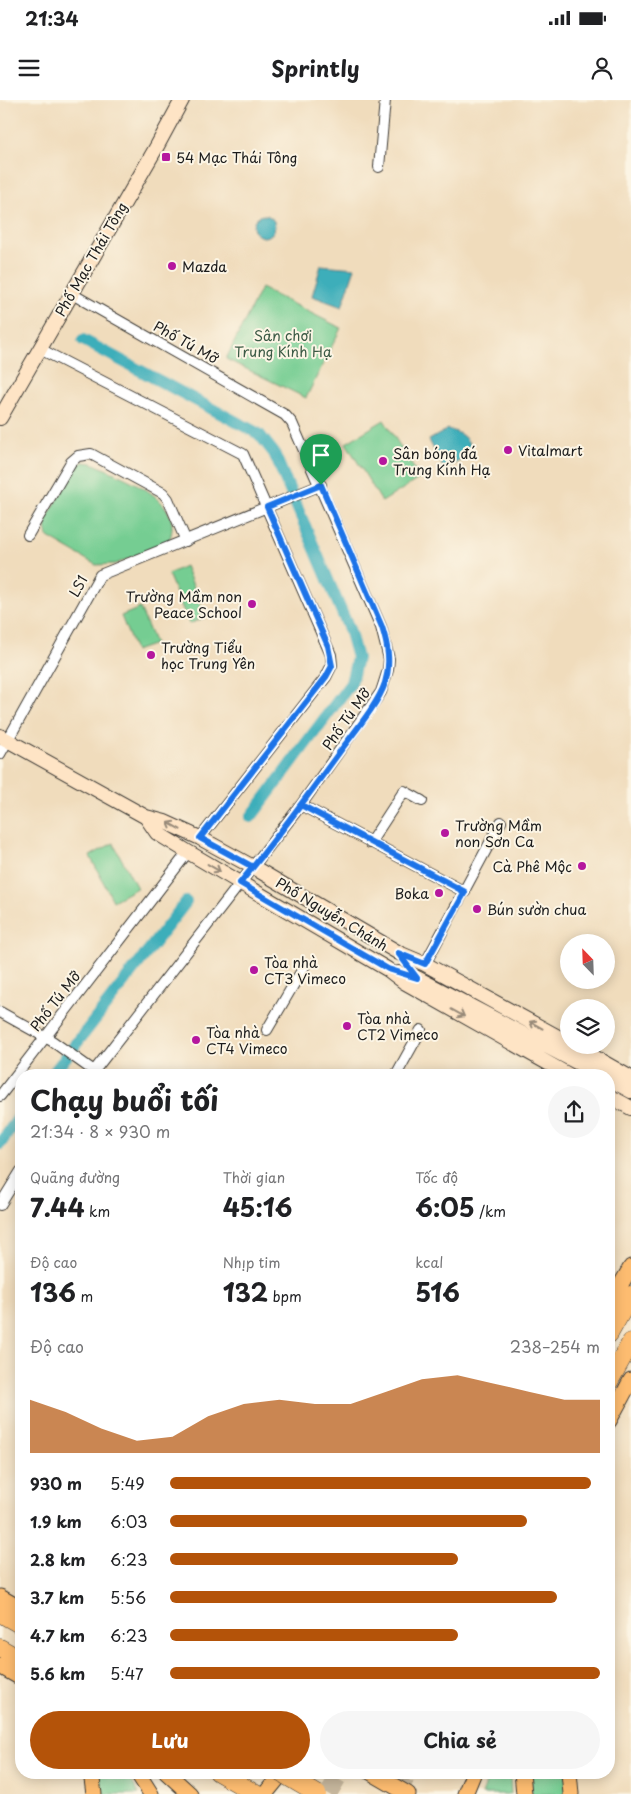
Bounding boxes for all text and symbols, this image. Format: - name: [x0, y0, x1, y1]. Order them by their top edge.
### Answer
- text: 21:34: [25, 4, 79, 32]
- text: Sprintly: [271, 51, 360, 84]
- icon: menu: [15, 54, 43, 82]
- icon: person: [588, 54, 616, 82]
- place label: 54 Mạc Thái Tông: [176, 147, 298, 168]
- marker: 54 Mạc Thái Tông: [160, 151, 172, 163]
- street label: Phố Mạc Thái Tông: [50, 198, 132, 320]
- place label: Mazda: [182, 256, 227, 277]
- marker: Mazda: [166, 260, 178, 272]
- street label: Phố Tú Mỡ: [150, 316, 223, 369]
- park label: Sân chơi Trung Kính Hạ: [234, 325, 332, 362]
- pin: [300, 434, 342, 485]
- place label: Vitalmart: [518, 440, 583, 461]
- icon: arrive: [307, 441, 335, 469]
- place label: Sân bóng đá Trung Kính Hạ: [393, 443, 491, 480]
- marker: Vitalmart: [502, 444, 514, 456]
- marker: Sân bóng đá Trung Kính Hạ: [377, 455, 389, 467]
- street label: LS1: [63, 571, 93, 601]
- place label: Trường Mầm non Peace School: [126, 586, 242, 623]
- marker: Trường Mầm non Peace School: [246, 598, 258, 610]
- place label: Trường Tiểu học Trung Yên: [161, 637, 255, 674]
- marker: Trường Tiểu học Trung Yên: [145, 649, 157, 661]
- street label: Phố Tú Mỡ: [317, 683, 376, 754]
- place label: Trường Mầm non Sơn Ca: [455, 815, 542, 852]
- one-way arrow: [166, 821, 181, 831]
- marker: Trường Mầm non Sơn Ca: [439, 827, 451, 839]
- place label: Cà Phê Mộc: [493, 856, 572, 877]
- marker: Cà Phê Mộc: [576, 860, 588, 872]
- one-way arrow: [206, 863, 220, 873]
- street label: Phố Nguyễn Chánh: [272, 872, 392, 956]
- place label: Boka: [394, 883, 429, 904]
- marker: Boka: [433, 887, 445, 899]
- place label: Bún sườn chua: [487, 899, 586, 920]
- marker: Bún sườn chua: [471, 903, 483, 915]
- north arrow: [560, 934, 615, 989]
- map controls: [560, 934, 615, 1054]
- place label: Tòa nhà CT3 Vimeco: [264, 952, 346, 989]
- marker: Tòa nhà CT3 Vimeco: [248, 964, 260, 976]
- street label: Phố Tú Mỡ: [25, 966, 86, 1036]
- button: layers: [560, 999, 615, 1054]
- place label: Tòa nhà CT2 Vimeco: [357, 1008, 439, 1045]
- one-way arrow: [451, 1008, 466, 1018]
- marker: Tòa nhà CT2 Vimeco: [341, 1020, 353, 1032]
- one-way arrow: [529, 1020, 544, 1029]
- place label: Tòa nhà CT4 Vimeco: [206, 1022, 288, 1059]
- marker: Tòa nhà CT4 Vimeco: [190, 1034, 202, 1046]
- text: Chạy buổi tối: [30, 1078, 219, 1121]
- button: share: [548, 1086, 600, 1138]
- text: 21:34 · 8 × 930 m: [30, 1119, 170, 1143]
- text: Quãng đường: [30, 1167, 120, 1188]
- text: Thời gian: [223, 1167, 285, 1188]
- text: Tốc độ: [415, 1167, 458, 1188]
- text: 7.44: [30, 1188, 85, 1226]
- text: 45:16: [223, 1188, 292, 1226]
- text: 6:05: [415, 1188, 475, 1226]
- text: km: [85, 1201, 110, 1222]
- text: /km: [475, 1201, 506, 1222]
- text: Độ cao: [30, 1252, 77, 1273]
- text: Nhịp tim: [223, 1252, 281, 1273]
- text: kcal: [415, 1252, 443, 1273]
- text: 136: [30, 1273, 76, 1311]
- text: 132: [223, 1273, 268, 1311]
- text: 516: [415, 1273, 460, 1311]
- text: m: [76, 1286, 93, 1307]
- text: bpm: [268, 1286, 302, 1307]
- text: Độ cao: [30, 1334, 84, 1358]
- text: 238–254 m: [510, 1334, 600, 1358]
- text: 930 m: [30, 1471, 82, 1495]
- text: 5:49: [110, 1471, 145, 1495]
- text: 1.9 km: [30, 1509, 82, 1533]
- text: 6:03: [110, 1509, 148, 1533]
- text: 2.8 km: [30, 1547, 85, 1571]
- text: 6:23: [110, 1547, 147, 1571]
- text: 3.7 km: [30, 1585, 84, 1609]
- text: 5:56: [110, 1585, 146, 1609]
- text: 4.7 km: [30, 1623, 85, 1647]
- text: 6:23: [110, 1623, 147, 1647]
- text: 5.6 km: [30, 1661, 85, 1685]
- text: 5:47: [110, 1661, 144, 1685]
- button: Lưu: [30, 1711, 310, 1769]
- button: Chia sẻ: [320, 1711, 600, 1769]

